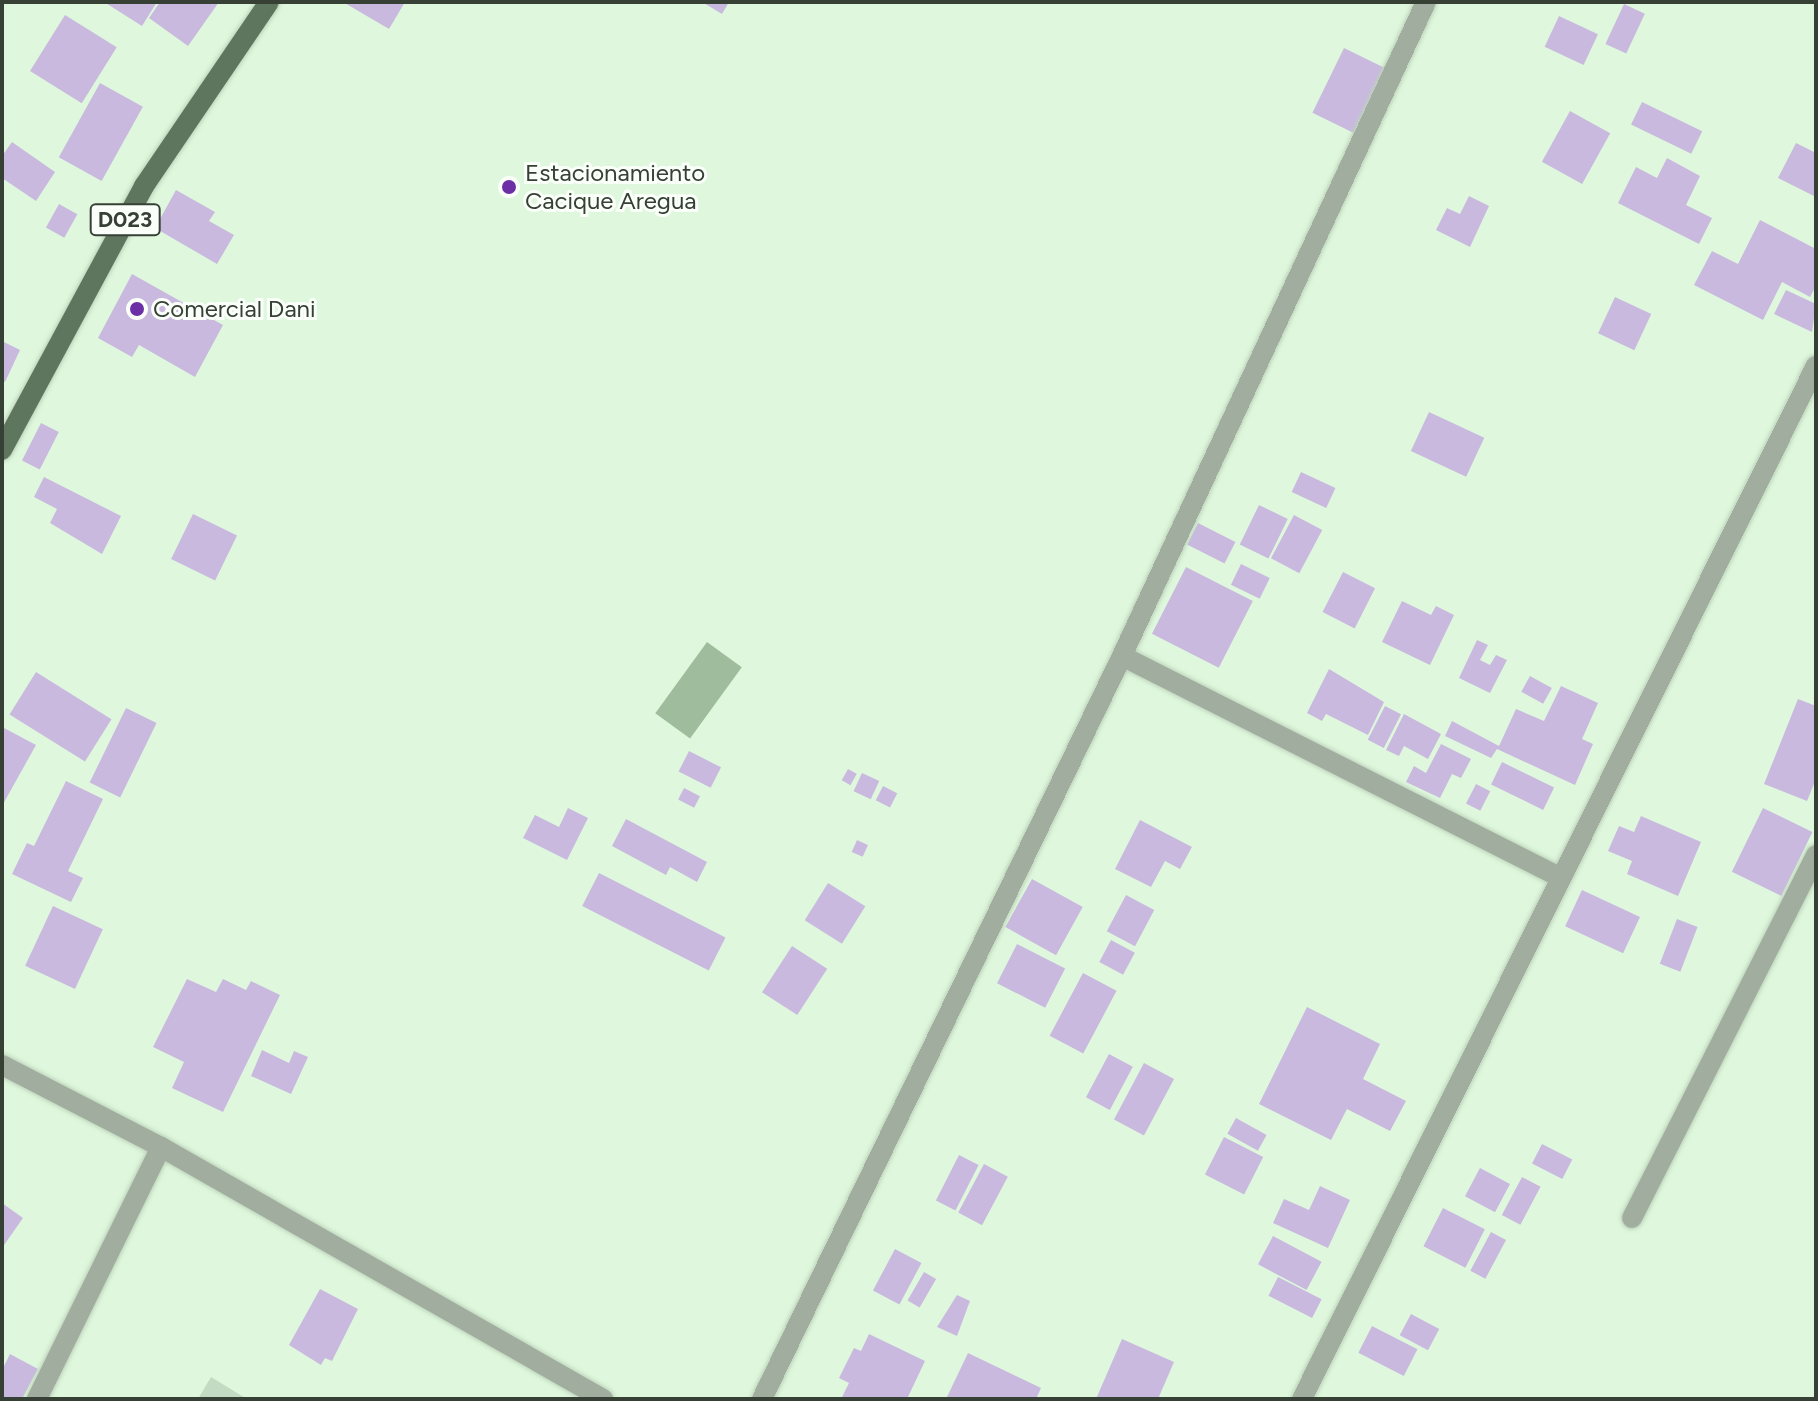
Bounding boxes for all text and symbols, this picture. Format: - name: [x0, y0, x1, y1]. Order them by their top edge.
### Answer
- place label: Estacionamiento Cacique Aregua: [525, 159, 705, 215]
- marker: Estacionamiento Cacique Aregua: [500, 178, 518, 196]
- road number: D023: [89, 202, 161, 238]
- place label: Comercial Dani: [153, 295, 316, 323]
- marker: Comercial Dani: [128, 300, 146, 318]

